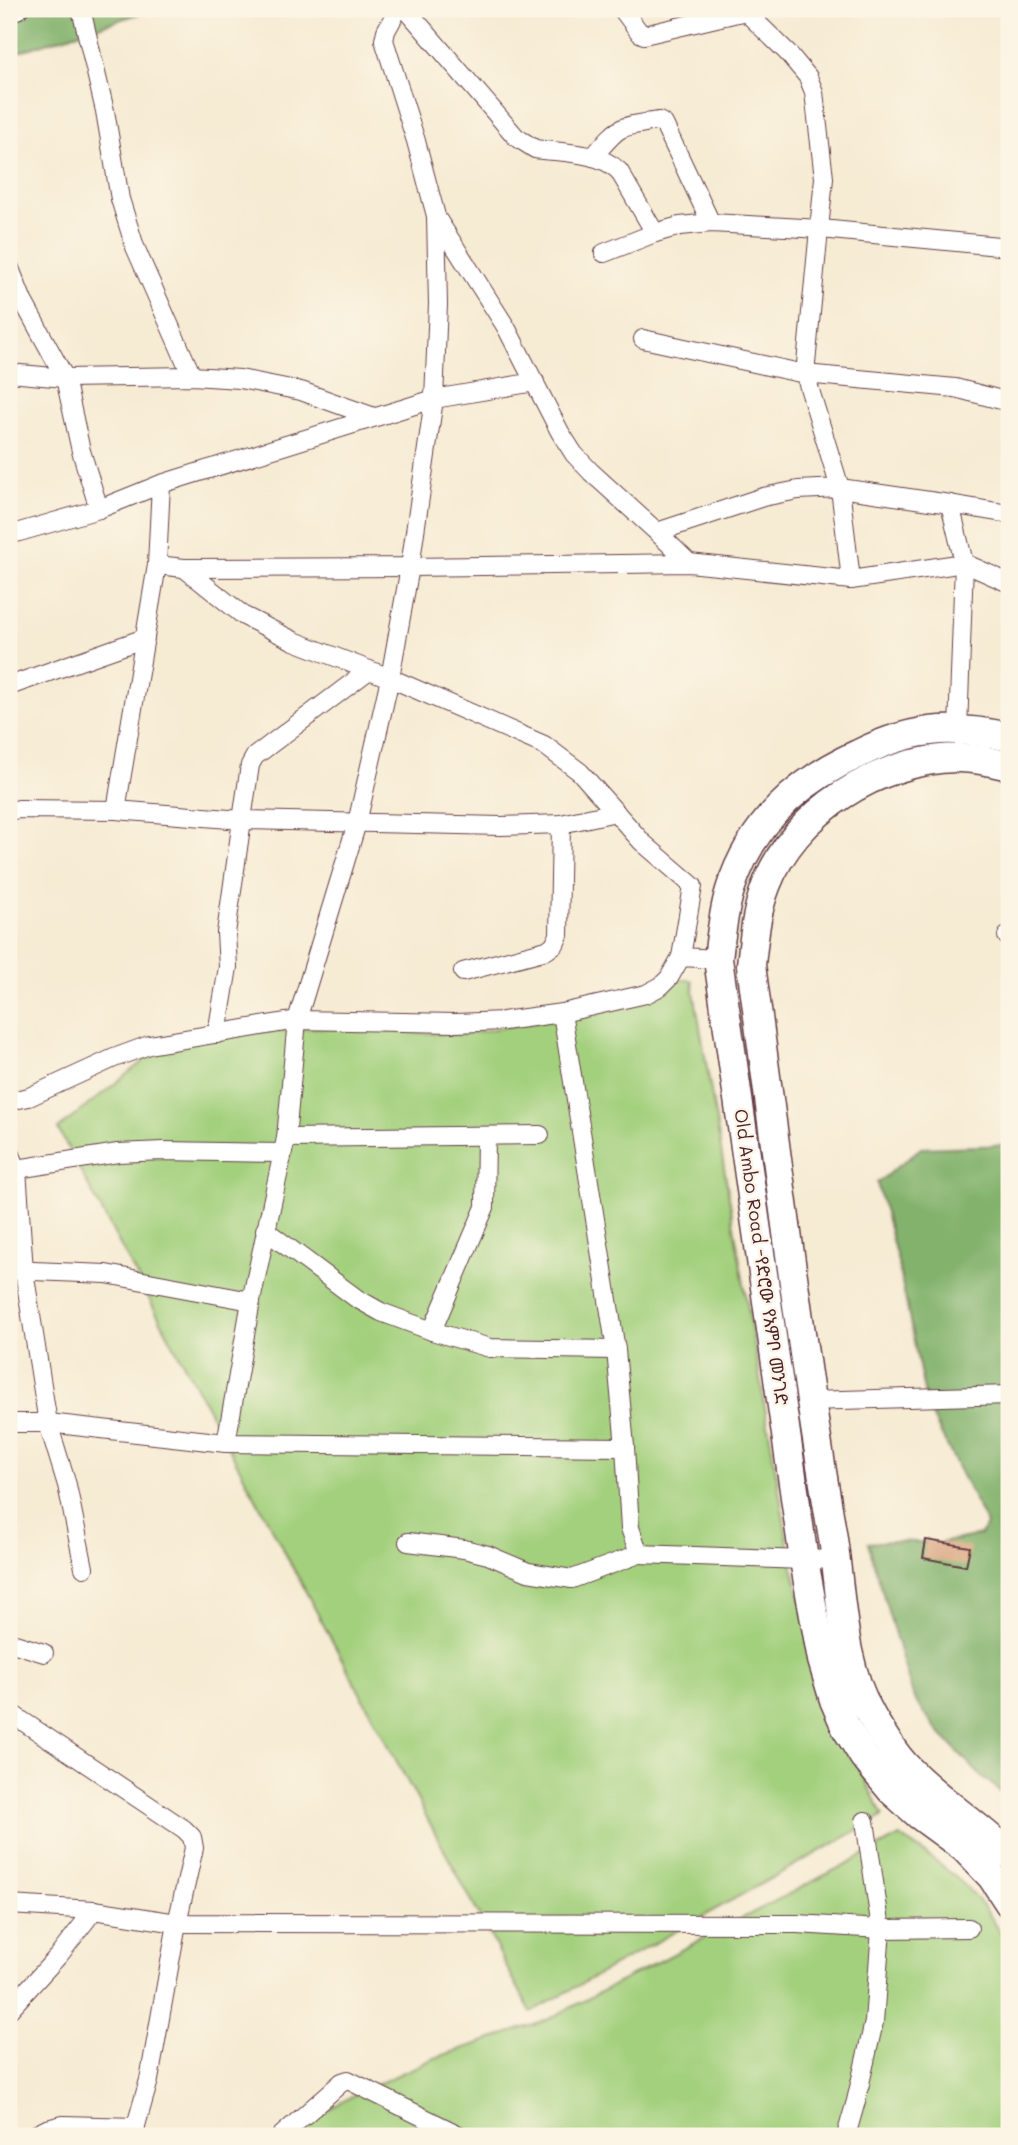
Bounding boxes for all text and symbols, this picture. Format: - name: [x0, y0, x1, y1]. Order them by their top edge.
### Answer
- street label: Old Ambo Road -የድሮው የአምቦ መንገድ: [729, 1107, 795, 1407]

